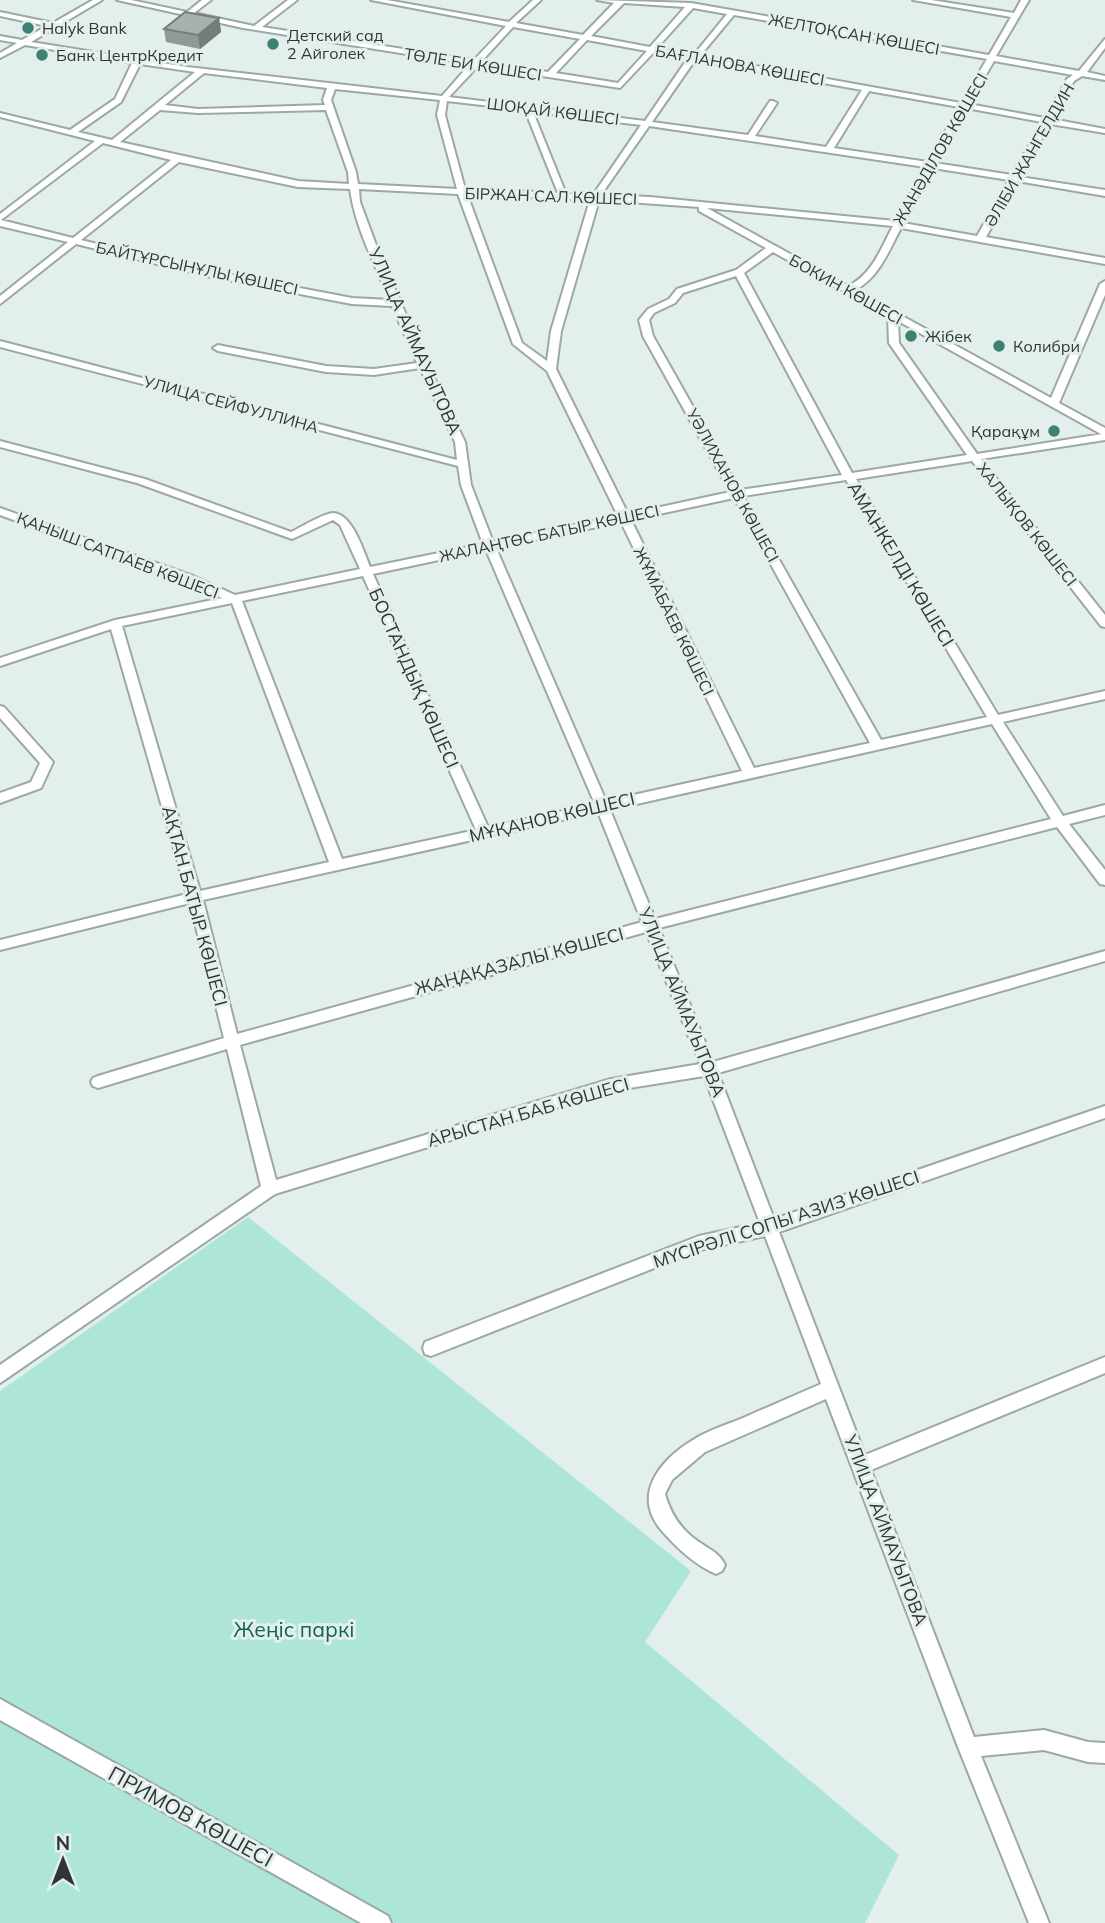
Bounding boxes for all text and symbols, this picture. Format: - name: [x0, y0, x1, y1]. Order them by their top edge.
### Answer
- street label: ЖЕЛТОҚСАН КӨШЕСІ: [767, 9, 941, 59]
- place label: Halyk Bank: [42, 18, 127, 38]
- marker: Halyk Bank: [20, 20, 36, 36]
- place label: Детский сад 2 Айголек: [287, 25, 384, 63]
- marker: Детский сад 2 Айголек: [265, 36, 281, 52]
- street label: БАҒЛАНОВА КӨШЕСІ: [654, 40, 826, 90]
- street label: ТӨЛЕ БИ КӨШЕСІ: [403, 43, 543, 85]
- place label: Банк ЦентрКредит: [56, 45, 204, 65]
- marker: Банк ЦентрКредит: [34, 47, 50, 63]
- street label: ЖАНӘДІЛОВ КӨШЕСІ: [888, 69, 992, 229]
- street label: ӘЛІБИ ЖАНГЕЛДИН: [980, 80, 1078, 230]
- street label: ШОҚАЙ КӨШЕСІ: [486, 93, 620, 129]
- street label: БІРЖАН САЛ КӨШЕСІ: [464, 183, 638, 209]
- street label: БАЙТҰРСЫНҰЛЫ КӨШЕСІ: [94, 237, 300, 299]
- street label: УЛИЦА АЙМАУЫТОВА: [363, 243, 467, 438]
- street label: БОКИН КӨШЕСІ: [786, 250, 906, 328]
- place label: Жібек: [925, 326, 972, 346]
- marker: Жібек: [903, 328, 919, 344]
- place label: Колибри: [1013, 336, 1080, 356]
- marker: Колибри: [991, 338, 1007, 354]
- street label: УЛИЦА СЕЙФУЛЛИНА: [140, 371, 321, 437]
- street label: УӘЛИХАНОВ КӨШЕСІ: [682, 404, 784, 565]
- place label: Қарақұм: [971, 421, 1040, 441]
- marker: Қарақұм: [1046, 423, 1062, 439]
- street label: ХАЛЫҚОВ КӨШЕСІ: [973, 458, 1081, 590]
- street label: АМАНКЕЛДІ КӨШЕСІ: [843, 477, 959, 651]
- street label: ЖАЛАҢТӨС БАТЫР КӨШЕСІ: [437, 500, 661, 566]
- street label: ҚАНЫШ САТПАЕВ КӨШЕСІ: [14, 507, 222, 603]
- street label: ЖҰМАБАЕВ КӨШЕСІ: [629, 544, 719, 698]
- street label: БОСТАНДЫҚ КӨШЕСІ: [364, 585, 464, 771]
- street label: МҰҚАНОВ КӨШЕСІ: [467, 787, 637, 847]
- street label: АҚТАН БАТЫР КӨШЕСІ: [157, 803, 233, 1009]
- street label: УЛИЦА АЙМАУЫТОВА: [633, 903, 731, 1100]
- street label: ЖАҢАҚАЗАЛЫ КӨШЕСІ: [412, 922, 626, 1000]
- street label: АРЫСТАН БАБ КӨШЕСІ: [424, 1072, 632, 1152]
- street label: МҮСІРӘЛІ СОПЫ АЗИЗ КӨШЕСІ: [650, 1165, 922, 1273]
- street label: УЛИЦА АЙМАУЫТОВА: [839, 1430, 933, 1629]
- park label: Жеңіс паркі: [234, 1616, 354, 1642]
- street label: ПРИМОВ КӨШЕСІ: [104, 1760, 278, 1872]
- north arrow: [28, 1825, 98, 1895]
- text: N: [56, 1831, 70, 1855]

